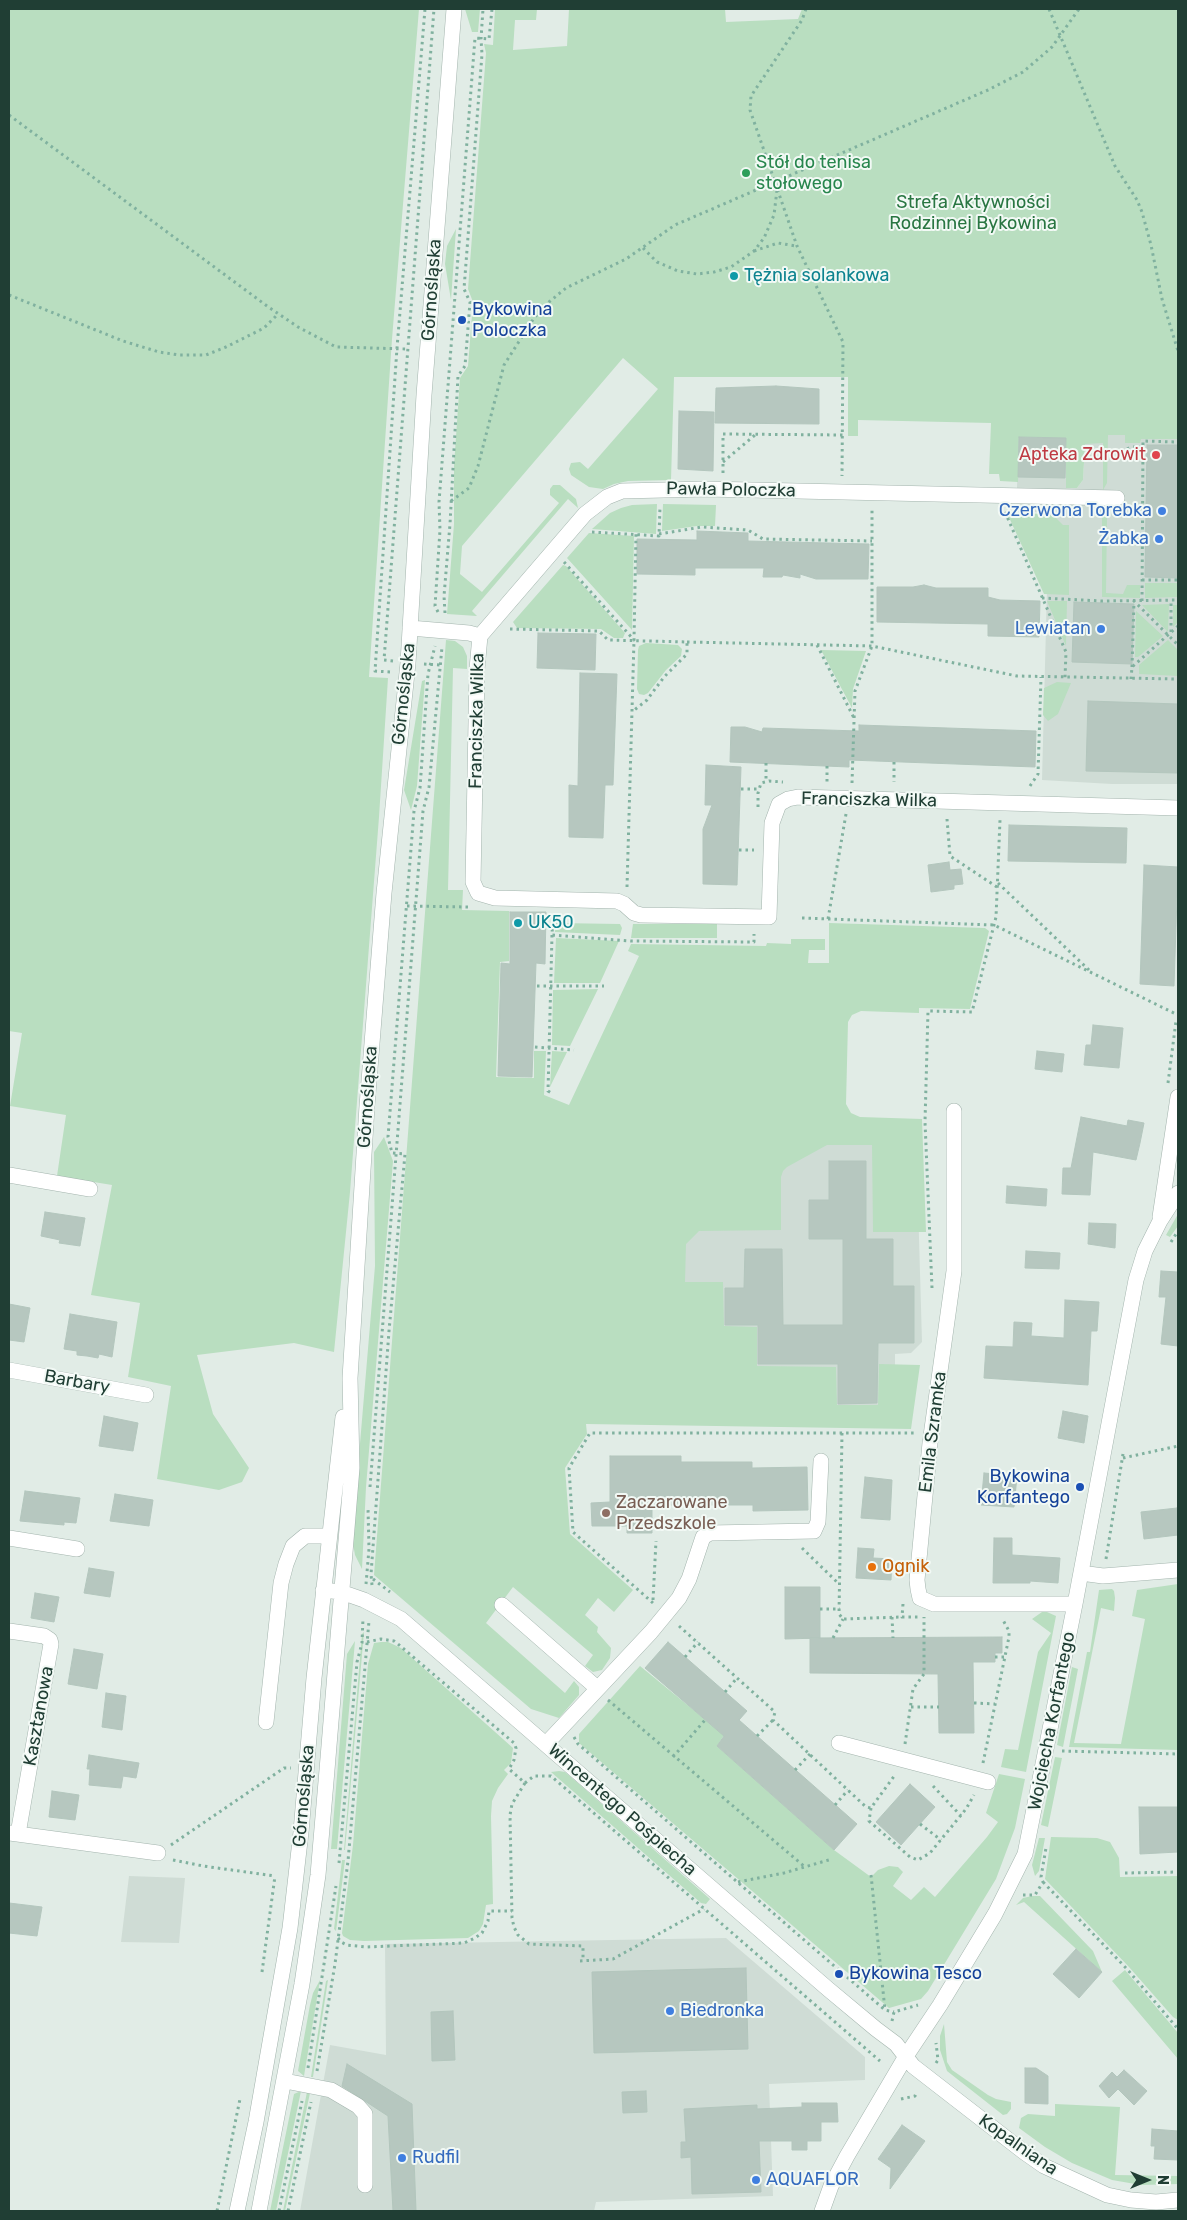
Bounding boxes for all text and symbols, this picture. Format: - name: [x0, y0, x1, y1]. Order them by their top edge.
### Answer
- place label: Stół do tenisa stołowego: [756, 152, 871, 194]
- marker: Stół do tenisa stołowego: [740, 167, 752, 179]
- park label: Strefa Aktywności Rodzinnej Bykowina: [889, 192, 1057, 234]
- street label: Górnośląska: [418, 238, 446, 342]
- place label: Tężnia solankowa: [744, 265, 889, 287]
- marker: Tężnia solankowa: [728, 270, 740, 282]
- place label: Bykowina Poloczka: [472, 299, 553, 342]
- marker: Bykowina Poloczka: [456, 314, 468, 326]
- place label: Apteka Zdrowit: [1019, 444, 1146, 466]
- marker: Apteka Zdrowit: [1150, 449, 1162, 461]
- street label: Pawła Poloczka: [666, 478, 796, 502]
- place label: Czerwona Torebka: [999, 500, 1152, 522]
- marker: Czerwona Torebka: [1156, 505, 1168, 517]
- place label: Żabka: [1099, 528, 1149, 550]
- marker: Żabka: [1153, 533, 1165, 545]
- place label: Lewiatan: [1015, 618, 1091, 640]
- marker: Lewiatan: [1095, 623, 1107, 635]
- street label: Górnośląska: [388, 642, 420, 746]
- street label: Franciszka Wilka: [465, 653, 489, 789]
- street label: Franciszka Wilka: [801, 788, 937, 812]
- place label: UK50: [528, 912, 574, 934]
- marker: UK50: [512, 917, 524, 929]
- street label: Górnośląska: [354, 1045, 382, 1149]
- street label: Barbary: [43, 1366, 111, 1398]
- street label: Emila Szramka: [915, 1370, 951, 1494]
- place label: Bykowina Korfantego: [977, 1466, 1070, 1508]
- marker: Bykowina Korfantego: [1074, 1481, 1086, 1493]
- place label: Zaczarowane Przedszkole: [616, 1492, 728, 1535]
- marker: Zaczarowane Przedszkole: [600, 1507, 612, 1519]
- place label: Ognik: [882, 1556, 929, 1578]
- marker: Ognik: [866, 1561, 878, 1573]
- street label: Wojciecha Korfantego: [1024, 1630, 1080, 1812]
- street label: Kasztanowa: [20, 1664, 58, 1768]
- street label: Wincentego Pośpiecha: [543, 1740, 701, 1880]
- street label: Górnośląska: [289, 1744, 319, 1848]
- place label: Bykowina Tesco: [849, 1963, 982, 1985]
- marker: Bykowina Tesco: [833, 1968, 845, 1980]
- place label: Biedronka: [680, 2000, 764, 2022]
- marker: Biedronka: [664, 2005, 676, 2017]
- street label: Kopalniana: [974, 2110, 1062, 2180]
- place label: Rudfil: [412, 2147, 460, 2169]
- marker: Rudfil: [396, 2152, 408, 2164]
- north arrow: [1122, 2155, 1172, 2205]
- place label: AQUAFLOR: [766, 2169, 859, 2191]
- marker: AQUAFLOR: [750, 2174, 762, 2186]
- text: N: [1154, 2175, 1171, 2185]

